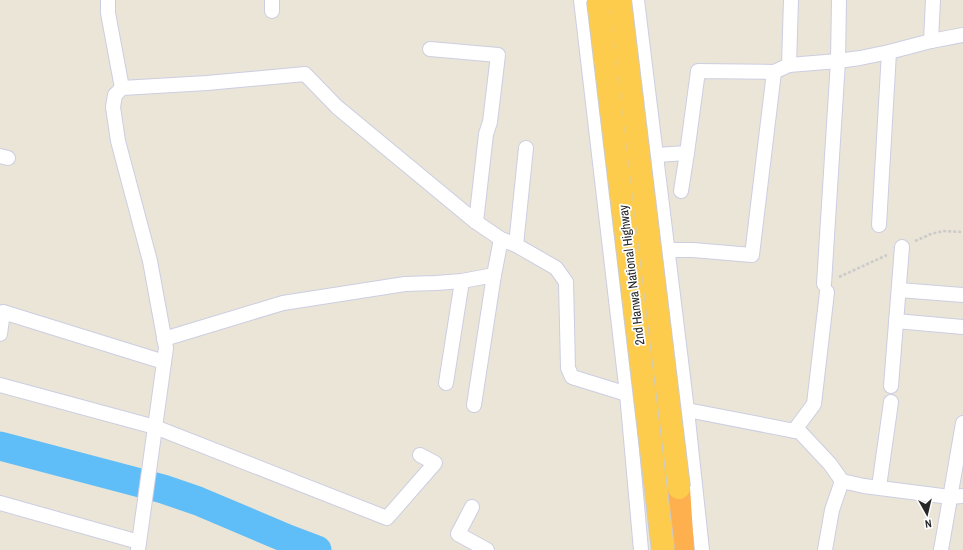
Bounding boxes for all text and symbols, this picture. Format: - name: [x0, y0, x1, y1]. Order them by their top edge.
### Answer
- street label: 2nd Hanwa National Highway: [614, 203, 649, 346]
- north arrow: [907, 494, 947, 534]
- text: N: [924, 517, 933, 531]

